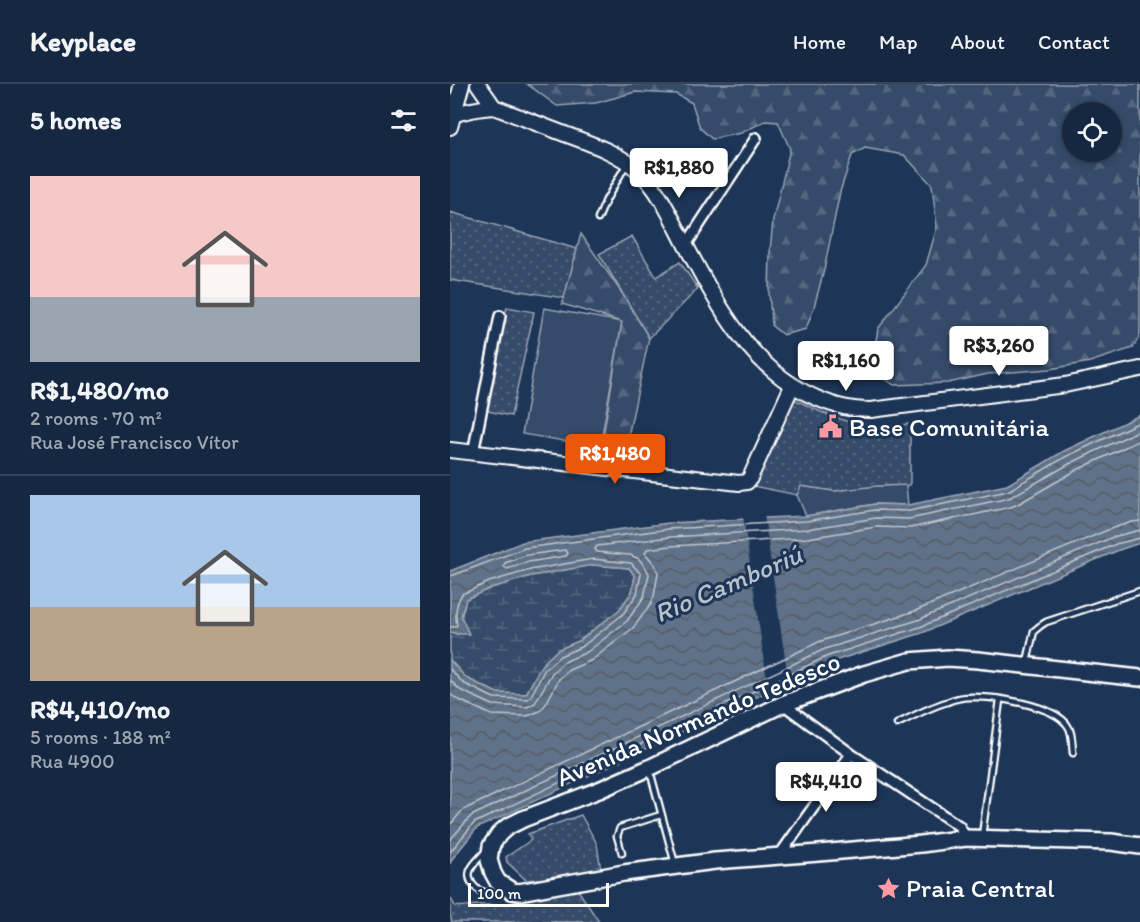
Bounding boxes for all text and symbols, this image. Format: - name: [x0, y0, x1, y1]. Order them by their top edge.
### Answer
- text: Keyplace: [30, 24, 136, 58]
- text: Home: [793, 29, 846, 54]
- text: Map: [879, 29, 918, 54]
- text: About: [951, 29, 1005, 54]
- text: Contact: [1038, 29, 1110, 54]
- map controls: [1062, 102, 1122, 162]
- button: locate: [1062, 102, 1122, 162]
- text: 5 homes: [30, 104, 122, 136]
- icon: filters: [387, 104, 420, 137]
- pin: R$1,880: [624, 148, 734, 199]
- text: R$1,880: [644, 155, 714, 179]
- icon: home: [171, 215, 279, 323]
- pin: R$3,260: [944, 326, 1054, 377]
- text: R$3,260: [963, 333, 1035, 357]
- pin: R$1,160: [791, 341, 901, 392]
- text: R$1,160: [812, 348, 880, 372]
- text: R$1,480/mo: [30, 374, 169, 406]
- text: 2 rooms · 70 m²: [30, 406, 162, 430]
- place label: Base Comunitária: [849, 411, 1049, 443]
- public building icon: Base Comunitária: [818, 414, 844, 440]
- text: Rua José Francisco Vítor: [30, 430, 239, 454]
- pin: R$1,480: [560, 434, 670, 485]
- text: R$1,480: [579, 441, 651, 465]
- icon: home: [171, 534, 279, 642]
- water label: Rio Camboriú: [649, 537, 808, 630]
- street label: Avenida Normando Tedesco: [551, 645, 845, 793]
- text: R$4,410/mo: [30, 693, 170, 725]
- text: 5 rooms · 188 m²: [30, 725, 171, 749]
- text: Rua 4900: [30, 749, 115, 773]
- pin: R$4,410: [771, 762, 881, 813]
- text: R$4,410: [790, 769, 862, 793]
- place label: Praia Central: [906, 872, 1055, 904]
- place icon: Praia Central: [875, 875, 901, 901]
- scale bar: [468, 880, 609, 908]
- text: 100 m: [477, 884, 521, 903]

